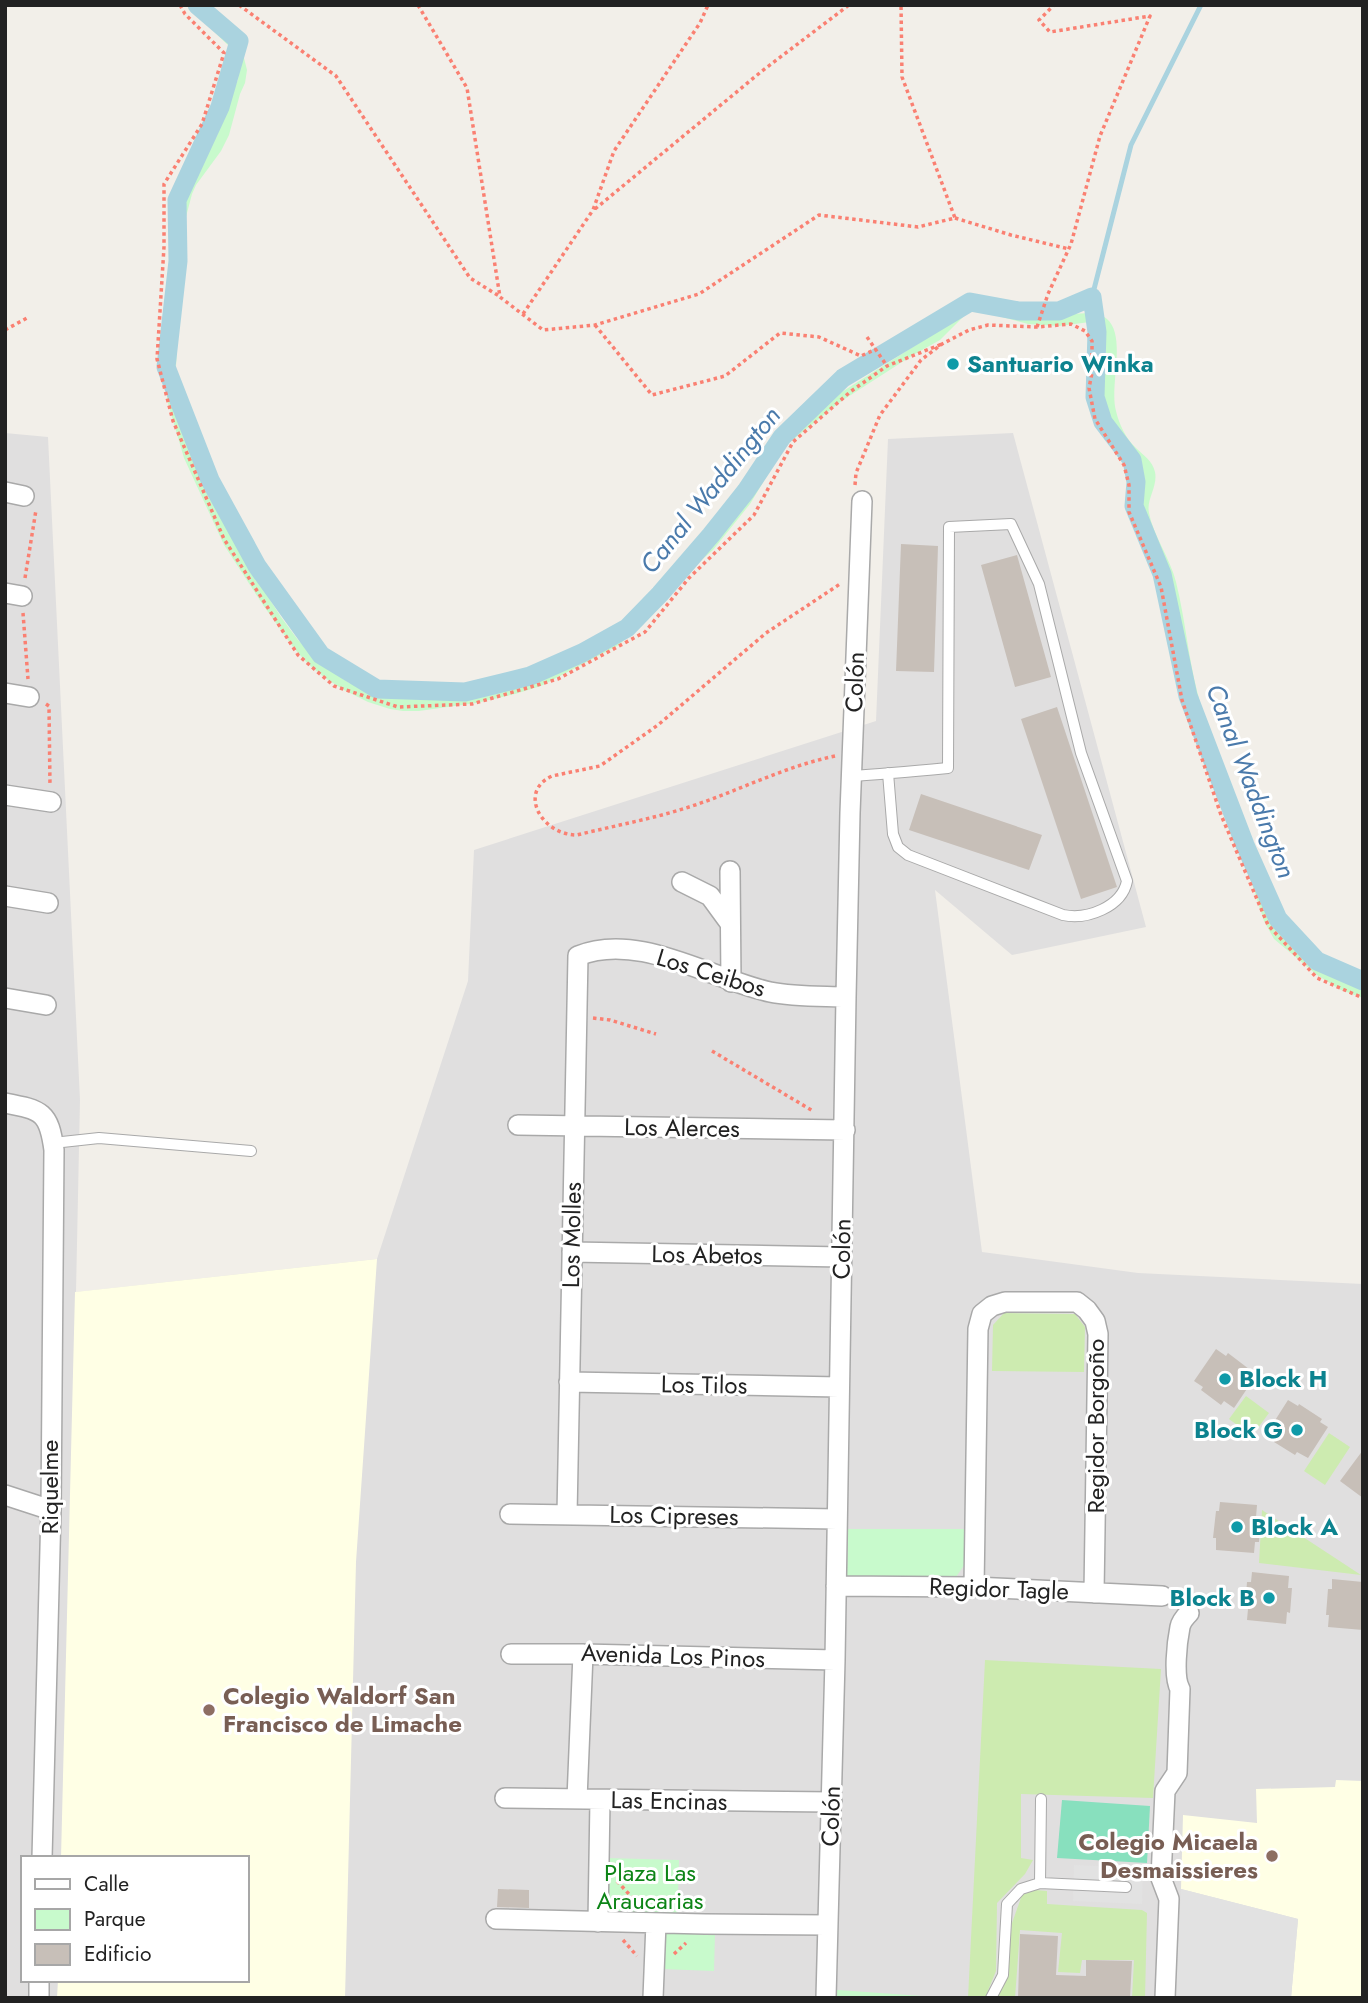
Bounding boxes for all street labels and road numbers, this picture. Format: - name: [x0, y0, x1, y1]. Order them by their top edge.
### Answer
- street label: Colón: [836, 651, 873, 713]
- street label: Los Ceibos: [652, 939, 770, 1006]
- street label: Los Alerces: [624, 1109, 740, 1146]
- street label: Los Molles: [553, 1181, 590, 1288]
- street label: Colón: [823, 1218, 860, 1280]
- street label: Los Abetos: [651, 1236, 763, 1273]
- street label: Regidor Borgoño: [1078, 1339, 1113, 1513]
- street label: Los Tilos: [660, 1366, 748, 1403]
- street label: Riquelme: [32, 1440, 67, 1534]
- street label: Los Cipreses: [609, 1497, 739, 1534]
- street label: Regidor Tagle: [929, 1569, 1069, 1608]
- street label: Avenida Los Pinos: [580, 1635, 766, 1676]
- street label: Las Encinas: [610, 1782, 728, 1819]
- street label: Colón: [812, 1785, 849, 1847]

